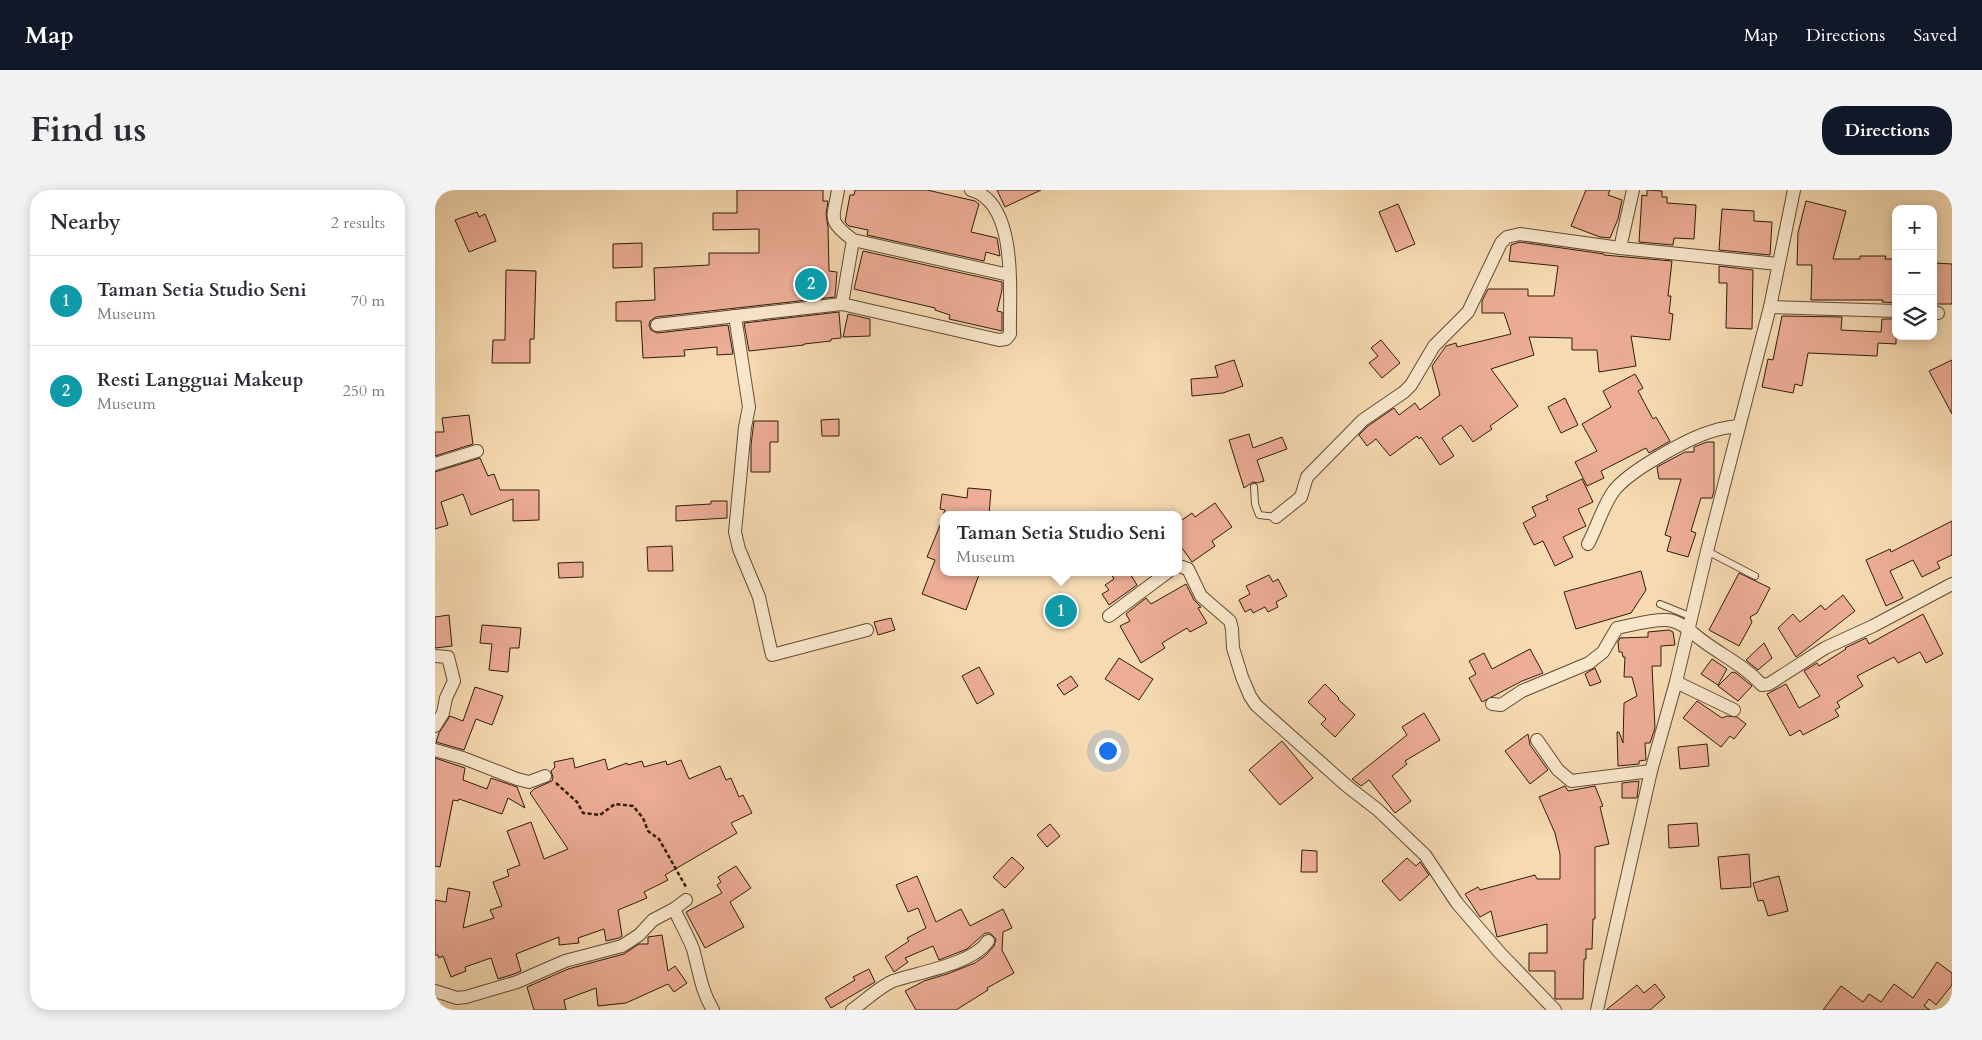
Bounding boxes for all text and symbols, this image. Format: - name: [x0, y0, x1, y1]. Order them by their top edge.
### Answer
- text: Map: [25, 19, 74, 52]
- text: Map: [1744, 23, 1778, 48]
- text: Directions: [1806, 23, 1885, 48]
- text: Saved: [1913, 23, 1957, 48]
- text: Find us: [30, 106, 146, 154]
- button: Directions: [1822, 106, 1952, 155]
- map controls: [1892, 205, 1937, 340]
- button: +: [1892, 205, 1937, 250]
- text: Nearby: [50, 208, 121, 237]
- text: 2 results: [331, 212, 385, 234]
- button: −: [1892, 250, 1937, 295]
- pin: 2: [795, 265, 827, 303]
- text: Taman Setia Studio Seni: [97, 277, 306, 303]
- text: 1: [62, 290, 70, 312]
- text: 70 m: [351, 290, 385, 312]
- button: layers: [1892, 295, 1937, 340]
- text: Museum: [97, 303, 156, 325]
- text: Resti Langguai Makeup: [97, 367, 304, 393]
- text: 2: [62, 380, 70, 402]
- text: 250 m: [343, 380, 385, 402]
- text: Museum: [97, 393, 156, 415]
- popup: [940, 511, 1182, 576]
- text: Taman Setia Studio Seni: [956, 520, 1166, 546]
- text: Museum: [956, 546, 1015, 568]
- pin: 1: [1045, 592, 1077, 630]
- your location: [1095, 738, 1121, 764]

